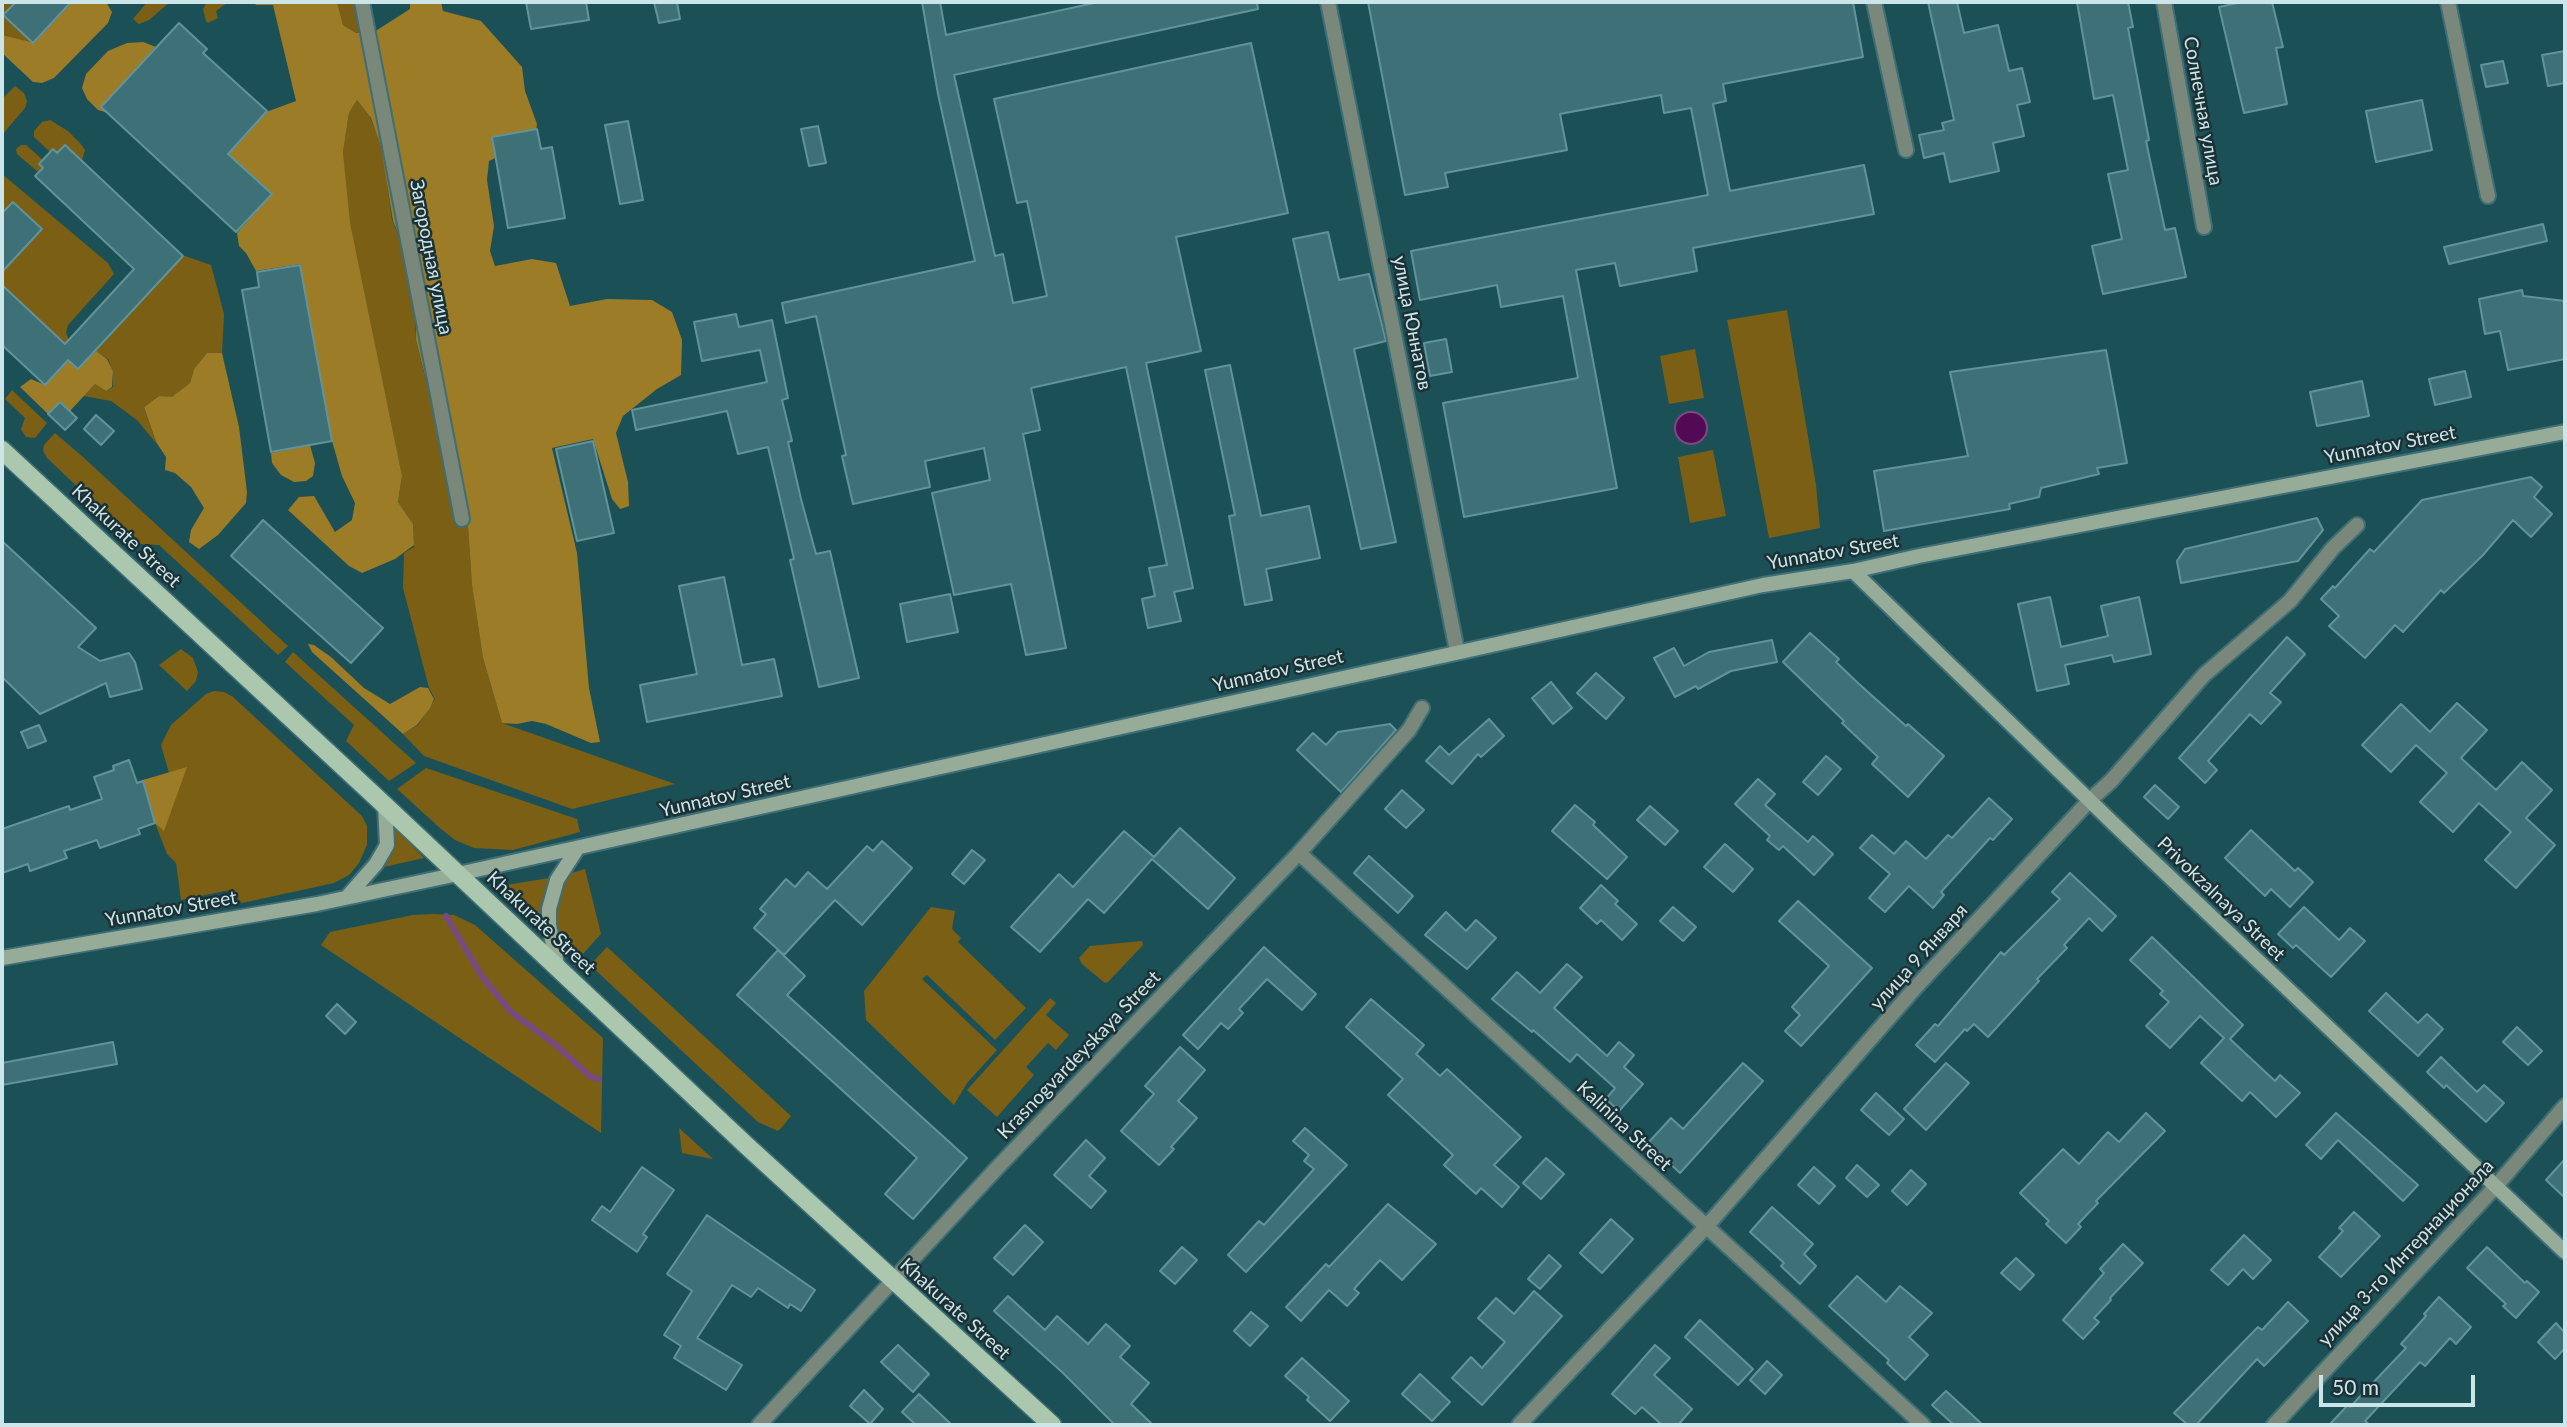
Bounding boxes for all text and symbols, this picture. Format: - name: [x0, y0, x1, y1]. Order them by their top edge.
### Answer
- street label: Солнечная улица: [2179, 35, 2227, 187]
- street label: Загородная улица: [405, 178, 457, 336]
- street label: улица Юннатов: [1388, 254, 1436, 392]
- street label: Yunnatov Street: [2322, 421, 2458, 469]
- street label: Khakurate Street: [67, 480, 185, 592]
- street label: Yunnatov Street: [1765, 529, 1901, 575]
- street label: Yunnatov Street: [1210, 645, 1346, 697]
- street label: Yunnatov Street: [657, 770, 793, 822]
- street label: Privokzalnaya Street: [2152, 832, 2290, 966]
- street label: Khakurate Street: [482, 867, 600, 979]
- street label: Yunnatov Street: [103, 886, 239, 932]
- street label: улица 9 Января: [1865, 899, 1973, 1015]
- street label: Krasnogvardeyskaya Street: [993, 966, 1165, 1144]
- street label: Kalinina Street: [1572, 1076, 1676, 1176]
- street label: улица 3-го Интернационала: [2313, 1155, 2499, 1351]
- street label: Khakurate Street: [895, 1253, 1015, 1365]
- scale bar: [2322, 1360, 2478, 1404]
- text: 50 m: [2332, 1374, 2379, 1399]

